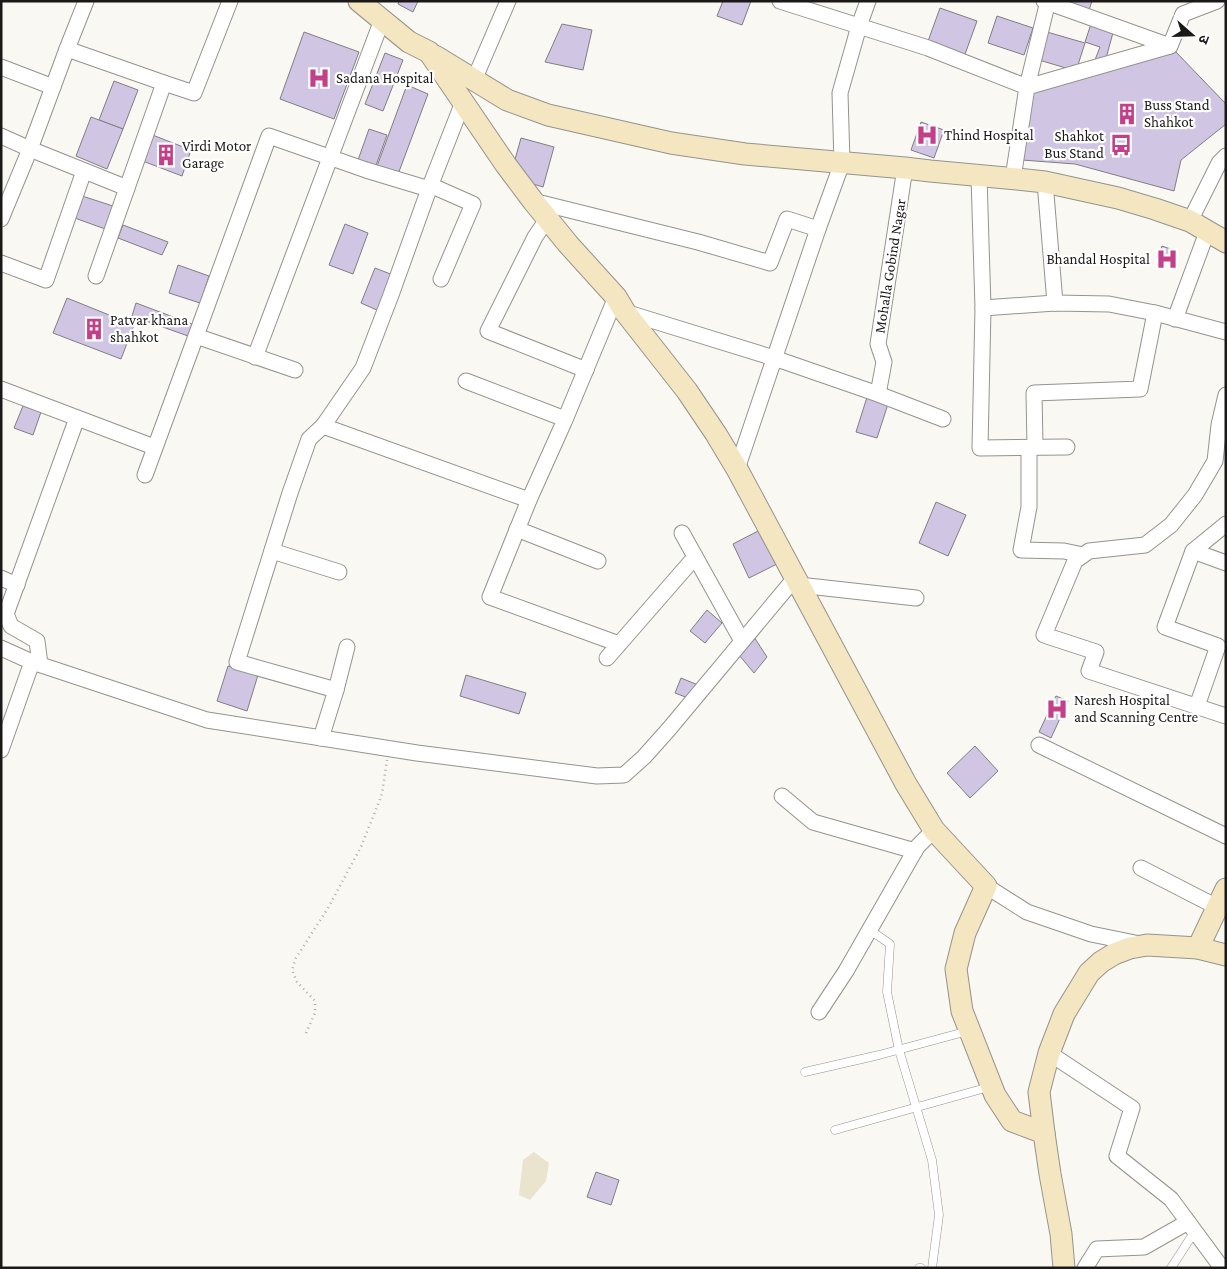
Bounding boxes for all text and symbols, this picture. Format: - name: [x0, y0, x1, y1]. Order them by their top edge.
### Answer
- north arrow: [1167, 10, 1217, 60]
- text: उ: [1195, 33, 1213, 47]
- hospital icon: Sadana Hospital: [306, 65, 332, 91]
- place label: Sadana Hospital: [336, 70, 433, 87]
- place label: Buss Stand Shahkot: [1144, 97, 1210, 130]
- building icon: Buss Stand Shahkot: [1114, 101, 1140, 127]
- hospital icon: Thind Hospital: [914, 122, 940, 148]
- place label: Thind Hospital: [944, 127, 1034, 144]
- place label: Shahkot Bus Stand: [1044, 128, 1105, 161]
- bus stop icon: Shahkot Bus Stand: [1108, 132, 1134, 158]
- place label: Virdi Motor Garage: [182, 138, 252, 172]
- building icon: Virdi Motor Garage: [153, 142, 179, 168]
- street label: Mohalla Gobind Nagar: [871, 197, 910, 335]
- hospital icon: Bhandal Hospital: [1154, 246, 1180, 272]
- place label: Bhandal Hospital: [1046, 251, 1150, 268]
- place label: Patvar khana shahkot: [110, 312, 188, 345]
- building icon: Patvar khana shahkot: [81, 316, 107, 342]
- place label: Naresh Hospital and Scanning Centre: [1074, 692, 1198, 726]
- hospital icon: Naresh Hospital and Scanning Centre: [1044, 696, 1070, 722]

